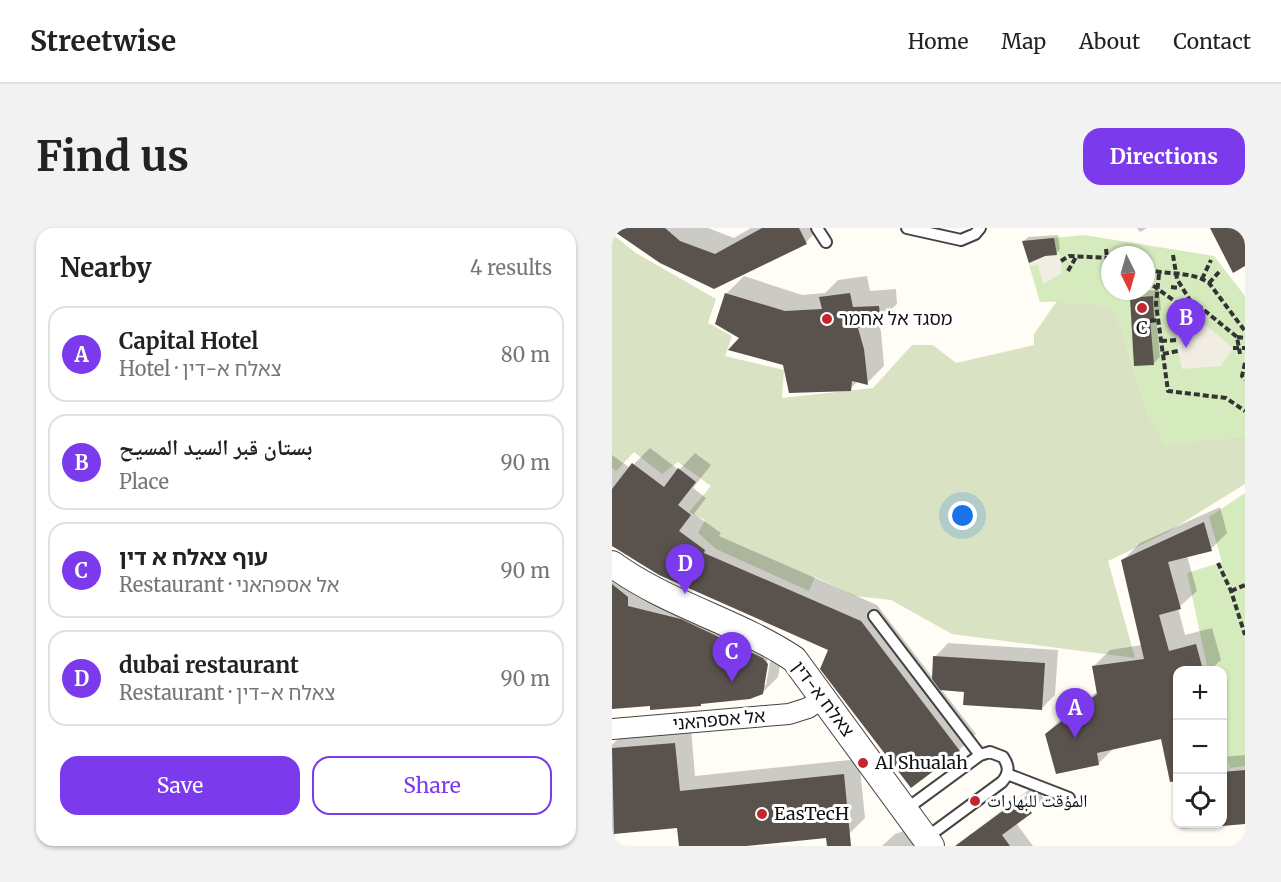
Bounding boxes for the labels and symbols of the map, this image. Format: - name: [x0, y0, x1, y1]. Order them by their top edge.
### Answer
- north arrow: [1101, 246, 1155, 300]
- pin: B: [1166, 298, 1206, 348]
- marker: C: [1135, 301, 1149, 315]
- place label: מסגד אל אחמר: [839, 307, 952, 330]
- marker: מסגד אל אחמר: [820, 312, 834, 326]
- place label: C: [1136, 316, 1148, 339]
- your location: [948, 501, 977, 530]
- pin: D: [666, 544, 704, 594]
- pin: C: [712, 632, 752, 682]
- street label: צאלח א-דין: [787, 656, 859, 741]
- pin: A: [1056, 688, 1094, 738]
- street label: אל אספהאני: [672, 704, 766, 735]
- place label: Al Shualah: [874, 751, 968, 774]
- marker: Al Shualah: [856, 756, 870, 770]
- place label: المؤقت للبهارات: [987, 789, 1088, 812]
- marker: المؤقت للبهارات: [968, 794, 982, 808]
- place label: EasTecH: [774, 802, 849, 825]
- marker: EasTecH: [755, 807, 769, 821]

